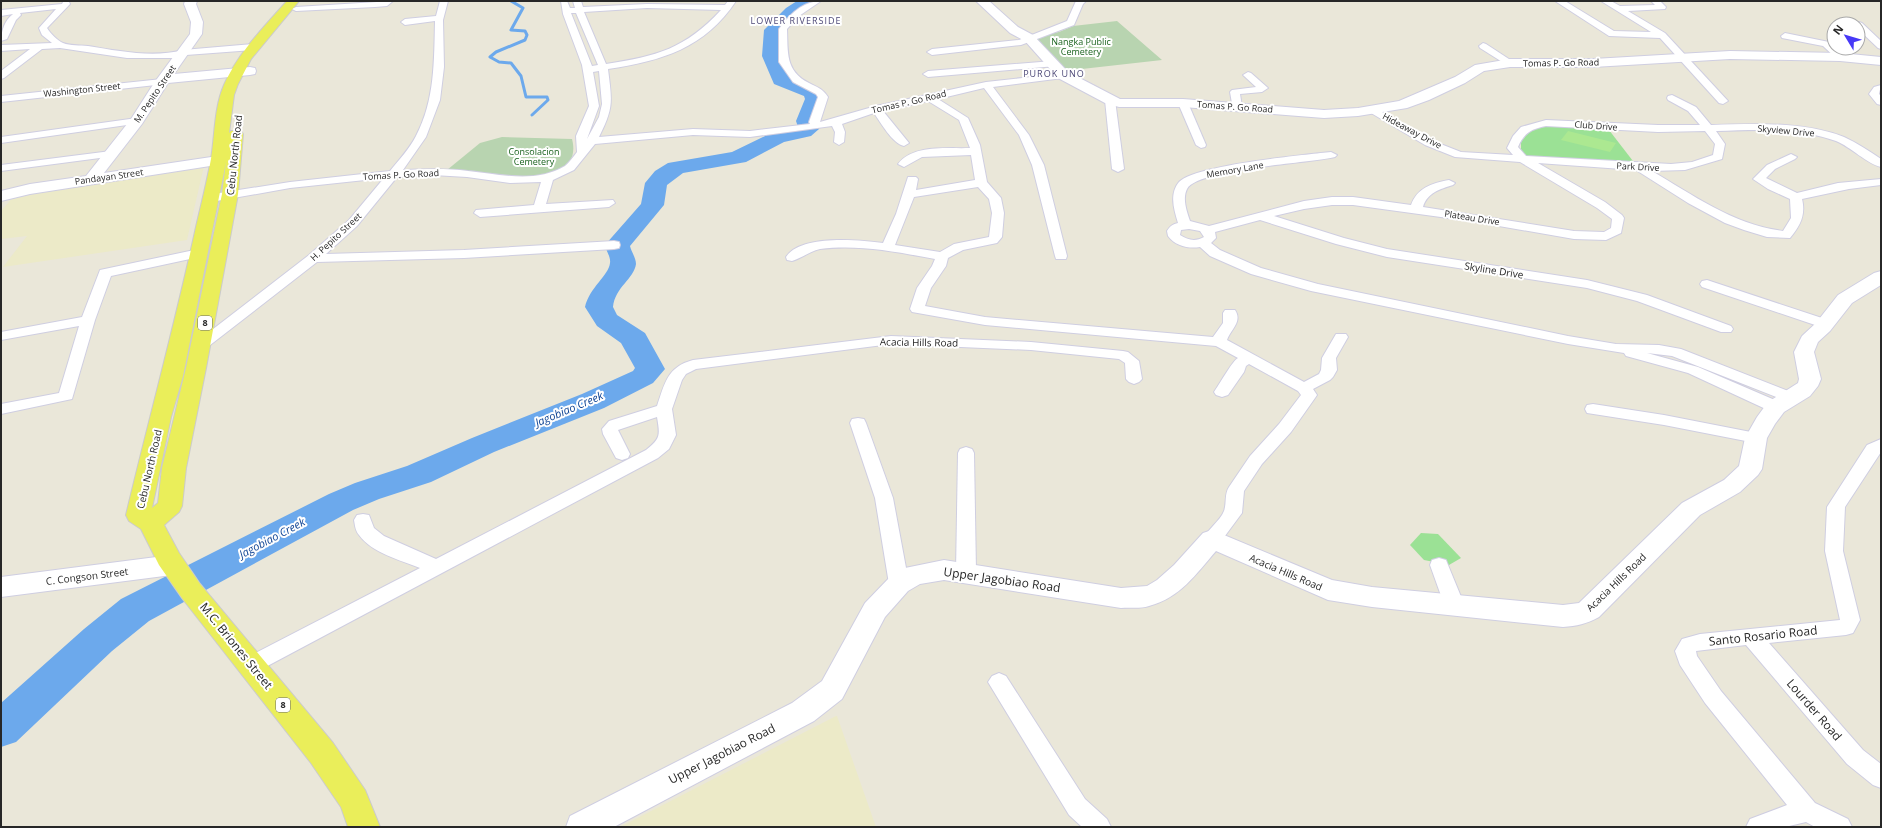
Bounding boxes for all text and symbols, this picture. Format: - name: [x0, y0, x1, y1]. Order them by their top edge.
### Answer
- district label: LOWER RIVERSIDE: [751, 14, 841, 27]
- north arrow: [1826, 16, 1866, 56]
- text: N: [1829, 21, 1846, 38]
- park label: Nangka Public Cemetery: [1051, 35, 1111, 58]
- street label: Tomas P. Go Road: [1523, 55, 1599, 70]
- street label: M. Pepito Street: [130, 62, 179, 125]
- district label: PUROK UNO: [1023, 67, 1085, 80]
- street label: Washington Street: [43, 79, 121, 100]
- street label: Tomas P. Go Road: [870, 87, 947, 116]
- street label: Tomas P. Go Road: [1197, 97, 1274, 116]
- street label: Hideaway Drive: [1380, 109, 1444, 152]
- street label: Cebu North Road: [223, 114, 245, 196]
- street label: Club Drive: [1574, 118, 1618, 133]
- street label: Skyview Drive: [1757, 122, 1815, 139]
- park label: Consolacion Cemetery: [508, 145, 560, 168]
- street label: Memory Lane: [1205, 158, 1264, 181]
- street label: Park Drive: [1616, 159, 1660, 174]
- street label: Pandayan Street: [74, 165, 144, 188]
- street label: Tomas P. Go Road: [363, 166, 439, 183]
- street label: Plateau Drive: [1443, 207, 1501, 228]
- street label: H. Pepito Street: [307, 209, 364, 264]
- street label: Skyline Drive: [1463, 258, 1525, 282]
- road number: 8: [198, 316, 212, 330]
- street label: Acacia Hills Road: [880, 334, 958, 350]
- water label: Jagobiao Creek: [531, 387, 606, 430]
- street label: Cebu North Road: [133, 428, 165, 510]
- water label: Jagobiao Creek: [234, 514, 308, 562]
- street label: Acacia Hills Road: [1247, 550, 1325, 594]
- street label: Acacia Hills Road: [1583, 550, 1649, 614]
- street label: Upper Jagobiao Road: [943, 563, 1062, 596]
- street label: C. Congson Street: [45, 564, 129, 588]
- street label: M.C. Briones Street: [196, 599, 277, 693]
- street label: Santo Rosario Road: [1708, 621, 1818, 650]
- street label: Lourder Road: [1783, 675, 1846, 744]
- road number: 8: [276, 698, 290, 712]
- street label: Upper Jagobiao Road: [665, 719, 778, 788]

